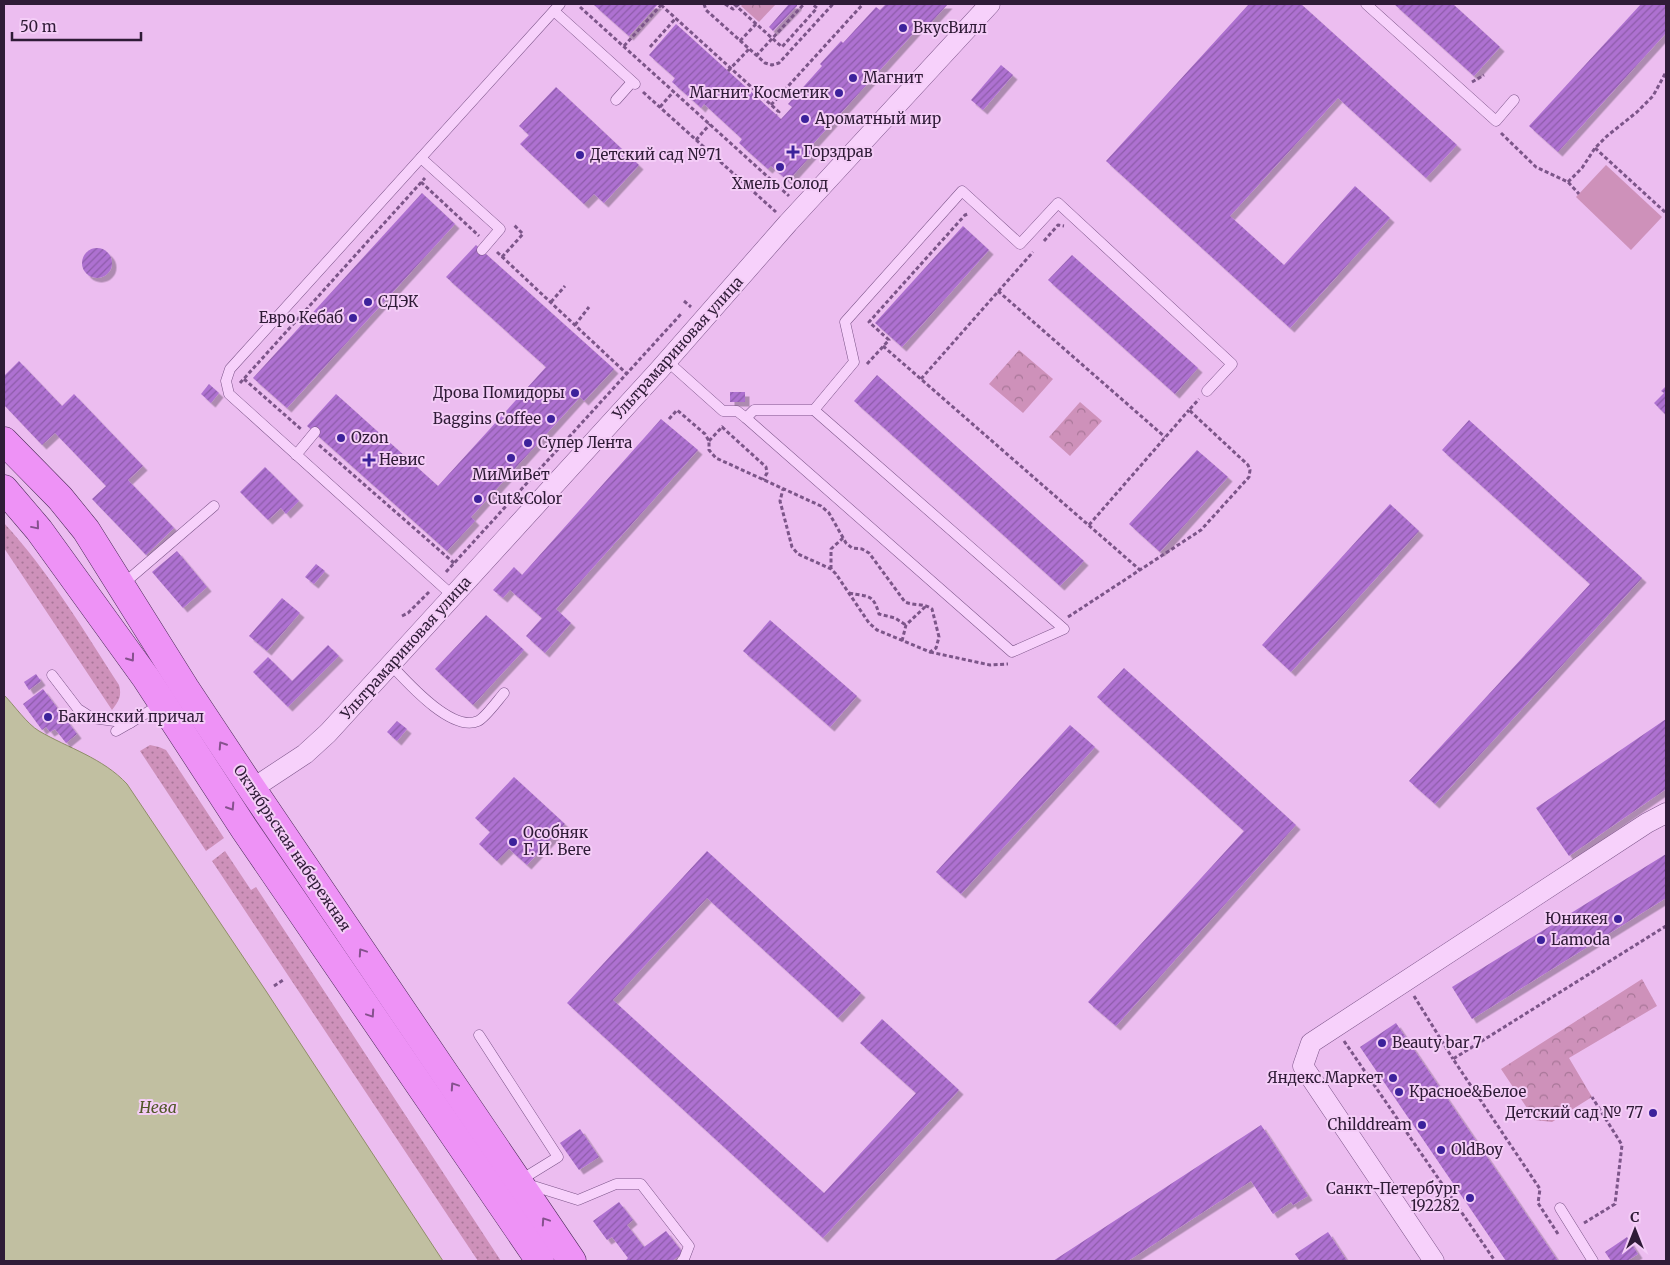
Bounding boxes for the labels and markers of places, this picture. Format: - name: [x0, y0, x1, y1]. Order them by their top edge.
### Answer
- place label: ВкусВилл: [913, 18, 987, 37]
- marker: ВкусВилл: [897, 22, 909, 34]
- place label: Магнит: [863, 68, 923, 87]
- marker: Магнит: [847, 72, 859, 84]
- place label: Магнит Косметик: [689, 83, 829, 102]
- marker: Магнит Косметик: [833, 87, 845, 99]
- place label: Ароматный мир: [814, 109, 941, 128]
- marker: Ароматный мир: [799, 113, 811, 125]
- place label: Горздрав: [803, 142, 873, 161]
- place label: Детский сад №71: [590, 145, 722, 164]
- marker: Горздрав: [787, 146, 799, 158]
- marker: Детский сад №71: [574, 149, 586, 161]
- marker: Хмель Солод: [774, 161, 786, 173]
- place label: Хмель Солод: [732, 174, 828, 193]
- place label: СДЭК: [378, 292, 419, 311]
- marker: СДЭК: [362, 296, 374, 308]
- place label: Евро Кебаб: [259, 308, 343, 327]
- marker: Евро Кебаб: [347, 312, 359, 324]
- place label: Дрова Помидоры: [433, 383, 565, 402]
- marker: Дрова Помидоры: [569, 387, 581, 399]
- place label: Baggins Coffee: [433, 409, 541, 428]
- marker: Baggins Coffee: [545, 413, 557, 425]
- place label: Ozon: [351, 428, 389, 447]
- marker: Ozon: [335, 432, 347, 444]
- place label: Супер Лента: [538, 433, 632, 452]
- marker: Супер Лента: [522, 437, 534, 449]
- place label: Невис: [379, 450, 426, 469]
- marker: МиМиВет: [505, 452, 517, 464]
- marker: Невис: [363, 454, 375, 466]
- place label: МиМиВет: [472, 465, 550, 484]
- place label: Cut&Color: [488, 489, 562, 508]
- marker: Cut&Color: [472, 493, 484, 505]
- place label: Бакинский причал: [58, 707, 204, 726]
- marker: Бакинский причал: [42, 711, 54, 723]
- place label: Особняк Г. И. Веге: [523, 823, 591, 859]
- marker: Особняк Г. И. Веге: [507, 836, 519, 848]
- place label: Юникея: [1545, 909, 1608, 928]
- marker: Юникея: [1612, 913, 1624, 925]
- place label: Lamoda: [1551, 930, 1610, 949]
- marker: Lamoda: [1535, 934, 1547, 946]
- place label: Beauty bar 7: [1392, 1033, 1482, 1052]
- marker: Beauty bar 7: [1376, 1037, 1388, 1049]
- place label: Яндекс.Маркет: [1267, 1068, 1383, 1087]
- marker: Яндекс.Маркет: [1387, 1072, 1399, 1084]
- place label: Красное&Белое: [1409, 1082, 1527, 1101]
- marker: Красное&Белое: [1393, 1086, 1405, 1098]
- place label: Детский сад № 77: [1505, 1103, 1643, 1122]
- marker: Детский сад № 77: [1647, 1107, 1659, 1119]
- place label: Childdream: [1328, 1115, 1412, 1134]
- marker: Childdream: [1416, 1119, 1428, 1131]
- place label: OldBoy: [1451, 1140, 1503, 1159]
- marker: OldBoy: [1435, 1144, 1447, 1156]
- place label: Санкт-Петербург 192282: [1326, 1179, 1460, 1215]
- marker: Санкт-Петербург 192282: [1464, 1192, 1476, 1204]

